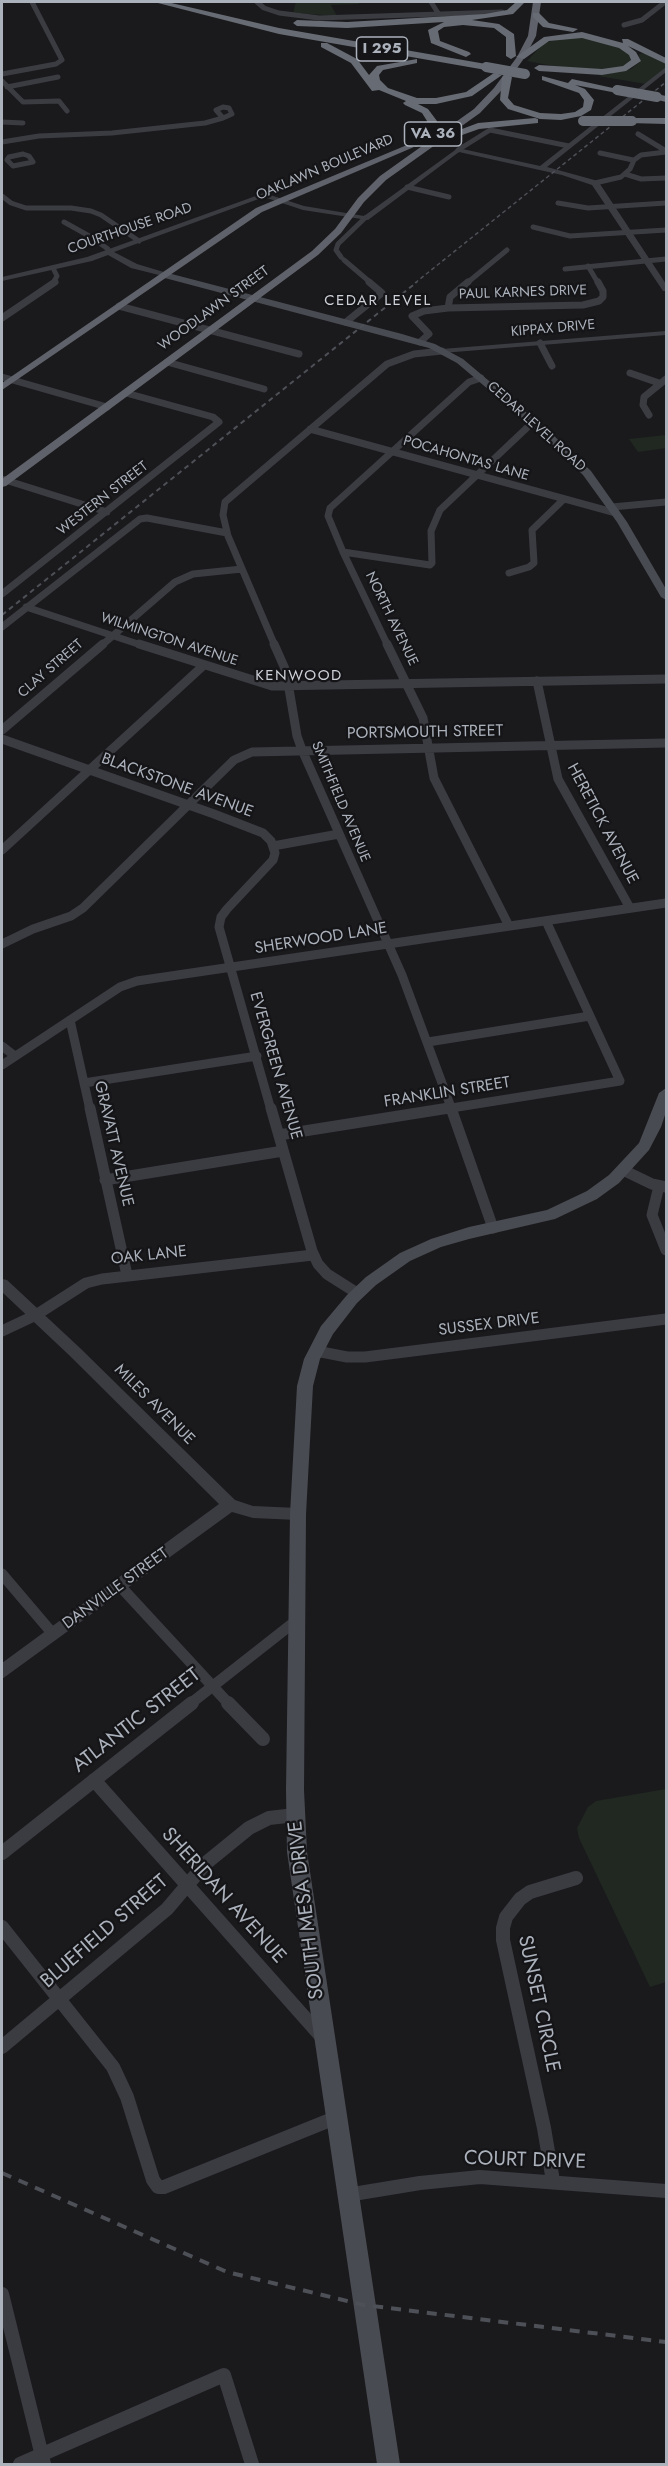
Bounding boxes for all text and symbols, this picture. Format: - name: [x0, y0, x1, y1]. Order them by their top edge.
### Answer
- road number: I 295: [356, 37, 407, 61]
- road number: VA 36: [404, 122, 462, 146]
- street label: OAKLAWN BOULEVARD: [254, 131, 396, 205]
- street label: COURTHOUSE ROAD: [66, 200, 194, 258]
- street label: WOODLAWN STREET: [155, 263, 273, 355]
- street label: PAUL KARNES DRIVE: [459, 282, 587, 304]
- district label: CEDAR LEVEL: [324, 292, 432, 310]
- street label: KIPPAX DRIVE: [510, 317, 596, 341]
- street label: CEDAR LEVEL ROAD: [483, 378, 589, 476]
- street label: POCAHONTAS LANE: [401, 433, 531, 485]
- street label: WESTERN STREET: [54, 458, 152, 540]
- street label: NORTH AVENUE: [361, 569, 421, 669]
- street label: WILMINGTON AVENUE: [98, 610, 240, 670]
- street label: CLAY STREET: [15, 636, 87, 702]
- district label: KENWOOD: [255, 667, 343, 685]
- street label: PORTSMOUTH STREET: [347, 722, 503, 744]
- street label: SMITHFIELD AVENUE: [307, 739, 373, 865]
- street label: BLACKSTONE AVENUE: [98, 750, 256, 822]
- street label: HERETICK AVENUE: [562, 760, 642, 888]
- street label: SHERWOOD LANE: [253, 919, 389, 959]
- street label: EVERGREEN AVENUE: [245, 990, 305, 1142]
- street label: FRANKLIN STREET: [383, 1074, 511, 1112]
- street label: GRAVATT AVENUE: [89, 1079, 137, 1209]
- street label: OAK LANE: [110, 1242, 188, 1270]
- street label: SUSSEX DRIVE: [437, 1309, 541, 1341]
- street label: MILES AVENUE: [110, 1361, 198, 1449]
- street label: DANVILLE STREET: [59, 1544, 173, 1634]
- street label: ATLANTIC STREET: [68, 1664, 206, 1778]
- street label: SOUTH MESA DRIVE: [284, 1819, 330, 2001]
- street label: SHERIDAN AVENUE: [156, 1823, 290, 1969]
- street label: BLUEFIELD STREET: [36, 1870, 174, 1994]
- street label: SUNSET CIRCLE: [512, 1933, 564, 2075]
- street label: COURT DRIVE: [463, 2147, 587, 2175]

